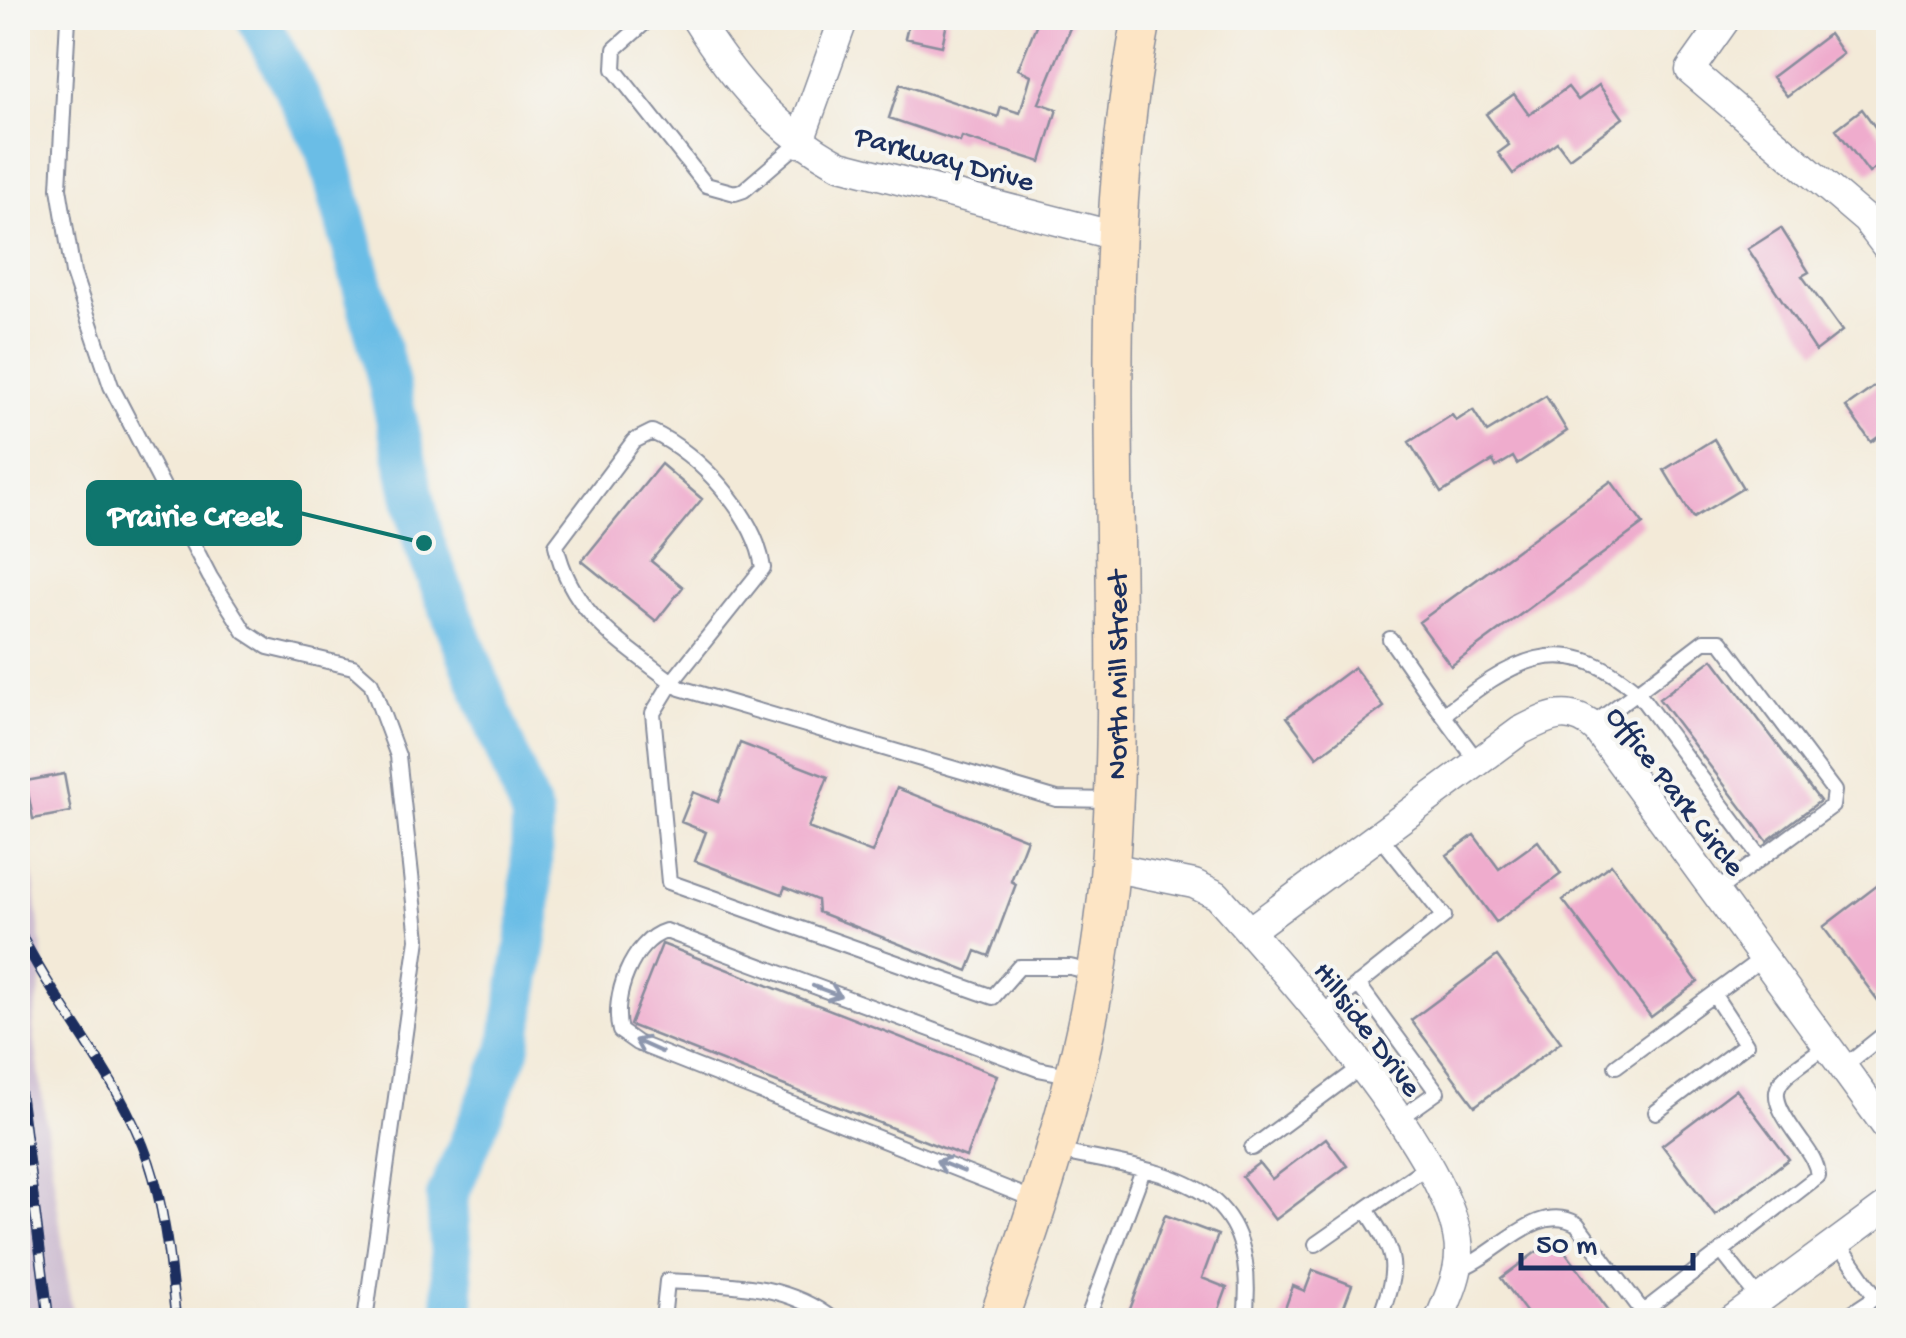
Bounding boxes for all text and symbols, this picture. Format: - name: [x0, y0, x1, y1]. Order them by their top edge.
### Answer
- street label: Parkway Drive: [849, 120, 1038, 202]
- callout: Prairie Creek: [88, 482, 300, 544]
- text: Prairie Creek: [106, 500, 284, 538]
- street label: North Mill Street: [1102, 568, 1138, 780]
- street label: Office Park Circle: [1596, 701, 1751, 885]
- street label: Hillside Drive: [1303, 956, 1428, 1106]
- one-way arrow: [810, 983, 841, 1001]
- one-way arrow: [633, 1036, 664, 1054]
- one-way arrow: [935, 1156, 965, 1174]
- scale bar: [1521, 1208, 1694, 1270]
- text: 50 m: [1536, 1230, 1597, 1265]

